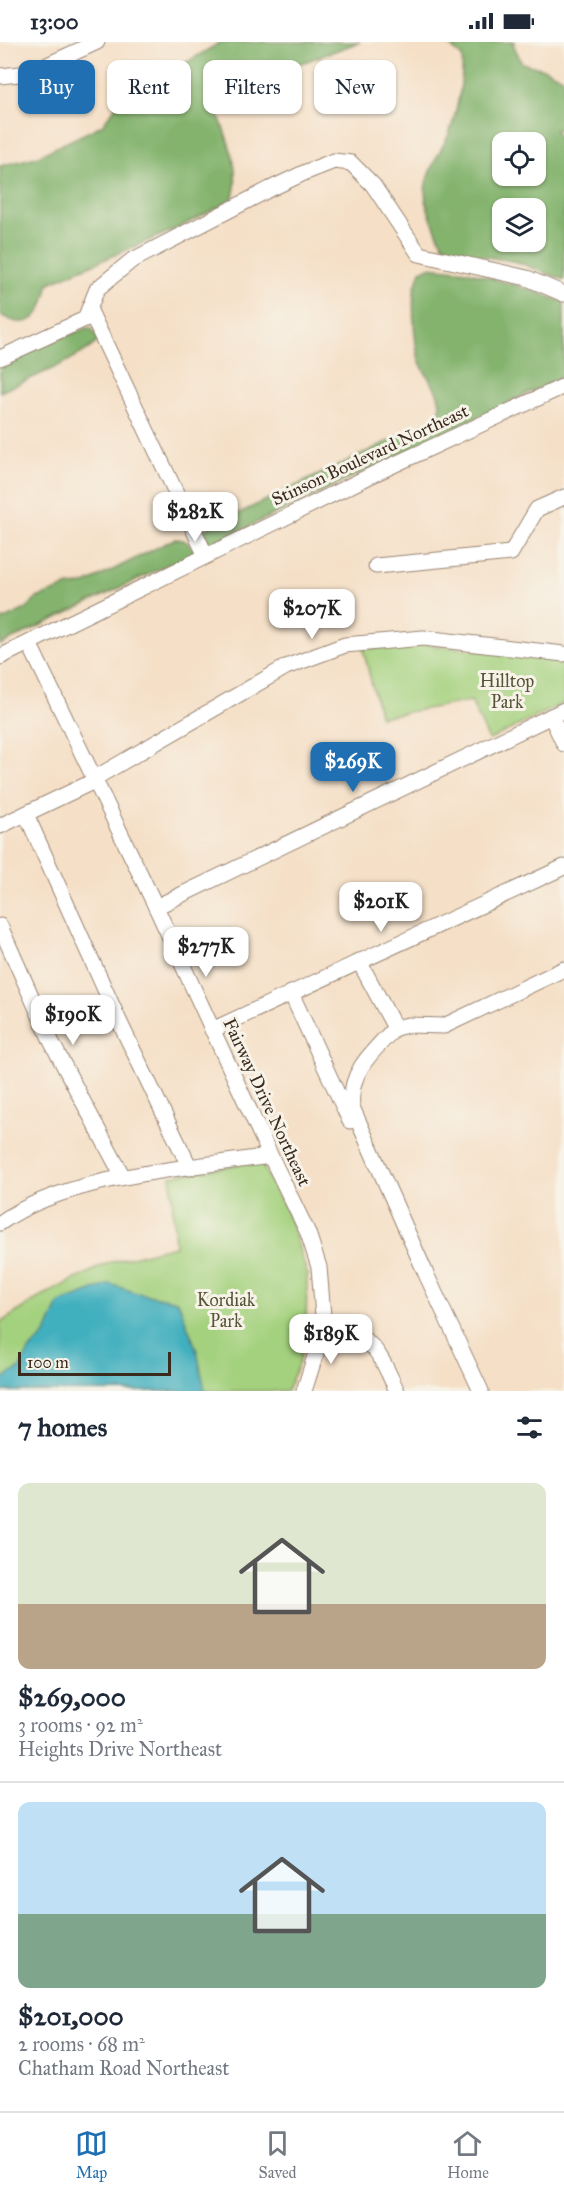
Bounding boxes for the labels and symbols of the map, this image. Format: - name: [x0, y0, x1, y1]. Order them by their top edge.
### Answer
- street label: Stinson Boulevard Northeast: [268, 399, 473, 510]
- pin: $282K: [153, 492, 237, 543]
- pin: $207K: [270, 589, 354, 640]
- park label: Hilltop Park: [480, 670, 534, 713]
- pin: $269K: [311, 742, 395, 793]
- pin: $201K: [339, 882, 423, 933]
- pin: $277K: [164, 927, 248, 978]
- pin: $190K: [31, 995, 115, 1046]
- street label: Fairway Drive Northeast: [218, 1014, 316, 1190]
- park label: Kordiak Park: [197, 1289, 256, 1332]
- pin: $189K: [289, 1314, 373, 1365]
- scale bar: [18, 1349, 171, 1376]

